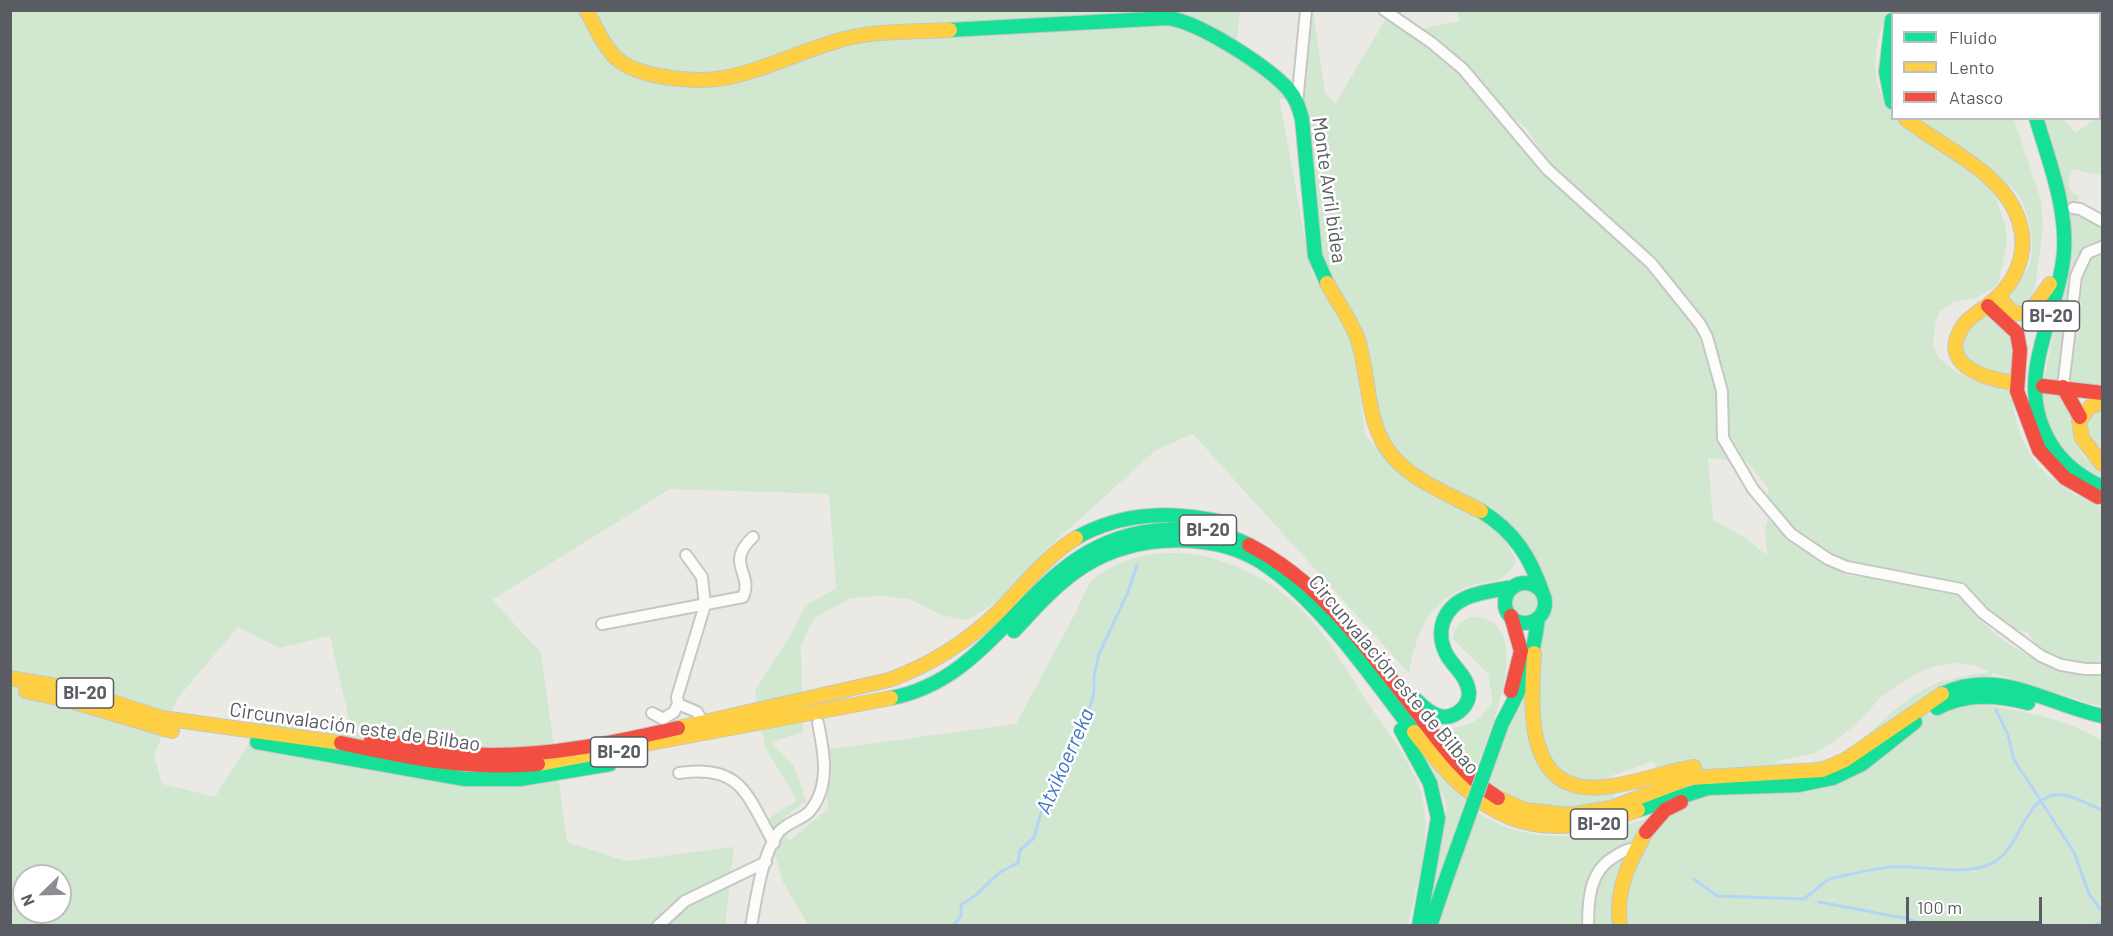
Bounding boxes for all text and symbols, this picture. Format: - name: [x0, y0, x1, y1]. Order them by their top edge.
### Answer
- legend: [1891, 12, 2101, 120]
- text: Fluido: [1949, 26, 1997, 48]
- text: Lento: [1949, 56, 1995, 78]
- text: Atasco: [1949, 86, 2003, 108]
- street label: Monte Avril bidea: [1307, 115, 1351, 265]
- road number: BI-20: [2022, 301, 2080, 331]
- road number: BI-20: [1180, 515, 1236, 545]
- street label: Circunvalación este de Bilbao: [1303, 570, 1485, 780]
- road number: BI-20: [56, 678, 113, 708]
- street label: Circunvalación este de Bilbao: [228, 698, 482, 756]
- water label: Atxikoerreka: [1031, 704, 1099, 818]
- road number: BI-20: [590, 737, 648, 767]
- road number: BI-20: [1570, 809, 1628, 839]
- north arrow: [12, 864, 72, 924]
- scale bar: [1909, 885, 2046, 923]
- text: N: [16, 892, 38, 909]
- text: 100 m: [1917, 896, 1962, 918]

